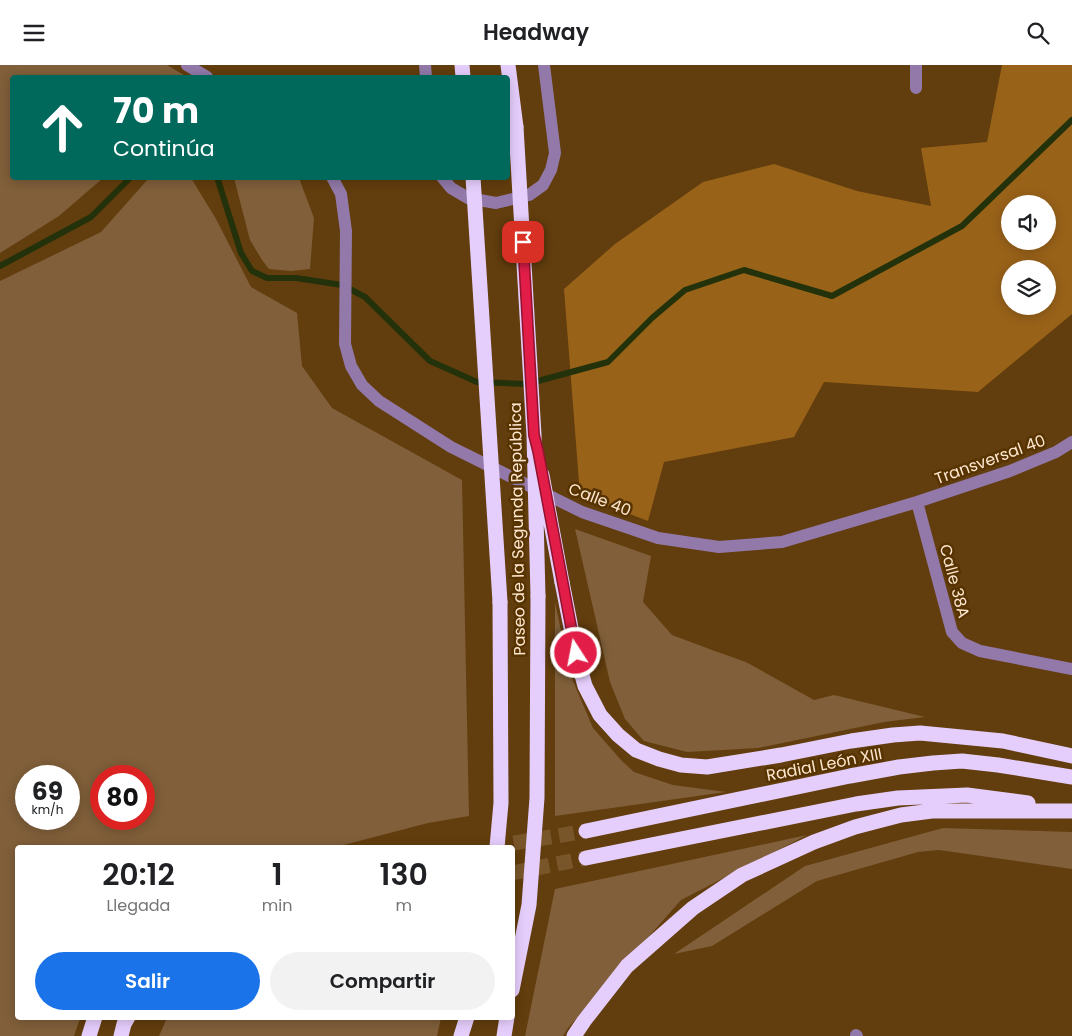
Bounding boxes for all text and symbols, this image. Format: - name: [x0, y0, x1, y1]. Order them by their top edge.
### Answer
- text: Headway: [483, 17, 589, 48]
- icon: menu: [20, 19, 48, 47]
- icon: search: [1024, 19, 1052, 47]
- text: 70 m: [113, 86, 199, 135]
- icon: ahead: [30, 95, 95, 160]
- text: Continúa: [113, 133, 215, 164]
- map controls: [1001, 195, 1056, 315]
- button: sound: [1001, 195, 1056, 250]
- pin: [502, 221, 544, 263]
- icon: arrive: [509, 228, 537, 256]
- button: layers: [1001, 260, 1056, 315]
- street label: Paseo de la Segunda República: [504, 402, 531, 656]
- street label: Transversal 40: [932, 429, 1049, 490]
- street label: Calle 40: [565, 477, 634, 522]
- street label: Calle 38A: [934, 542, 975, 621]
- position arrow: [549, 626, 601, 678]
- street label: Radial León XIII: [764, 742, 884, 787]
- speed limit sign: 80: [90, 765, 155, 830]
- text: 69: [32, 774, 63, 809]
- text: km/h: [32, 801, 63, 818]
- text: 20:12: [102, 853, 175, 896]
- text: 1: [272, 853, 283, 896]
- text: 130: [380, 853, 428, 896]
- text: Llegada: [106, 894, 170, 917]
- text: min: [262, 894, 292, 917]
- text: m: [395, 894, 412, 917]
- button: Salir: [35, 952, 260, 1010]
- button: Compartir: [270, 952, 495, 1010]

